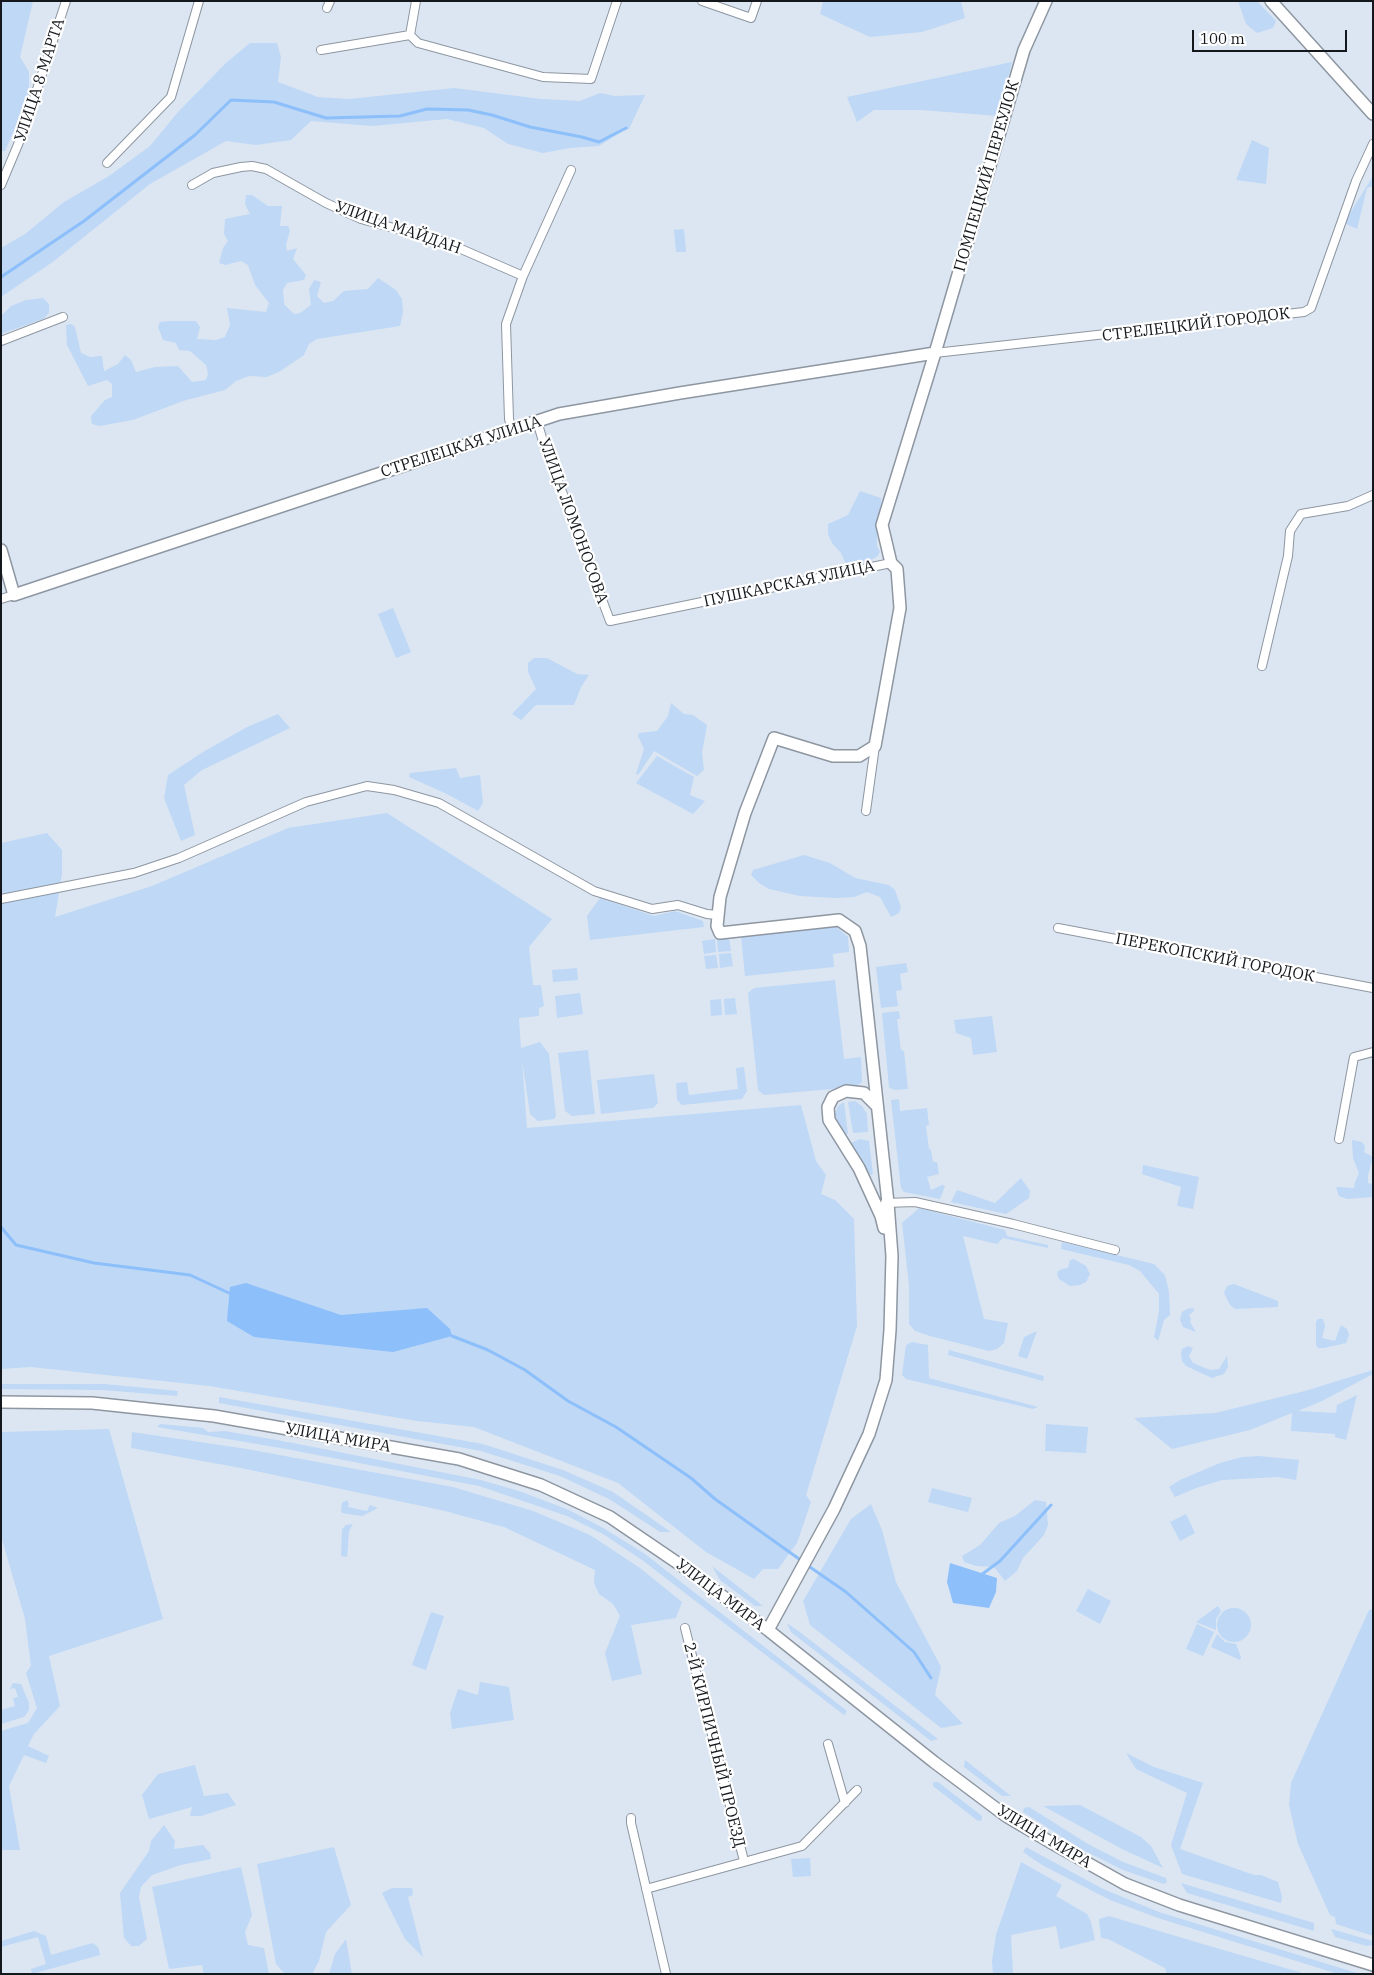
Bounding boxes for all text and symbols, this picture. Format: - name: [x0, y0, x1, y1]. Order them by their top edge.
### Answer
- street label: УЛИЦА 8 МАРТА: [11, 16, 69, 144]
- scale bar: [1194, 20, 1349, 52]
- text: 100 m: [1200, 29, 1245, 48]
- street label: ПОМПЕЦКИЙ ПЕРЕУЛОК: [950, 78, 1024, 274]
- street label: УЛИЦА МАЙДАН: [332, 197, 464, 259]
- street label: СТРЕЛЕЦКИЙ ГОРОДОК: [1101, 304, 1291, 346]
- street label: СТРЕЛЕЦКАЯ УЛИЦА: [378, 412, 544, 482]
- street label: УЛИЦА ЛОМОНОСОВА: [534, 436, 612, 606]
- street label: ПУШКАРСКАЯ УЛИЦА: [702, 556, 876, 612]
- street label: ПЕРЕКОПСКИЙ ГОРОДОК: [1114, 929, 1316, 987]
- street label: УЛИЦА МИРА: [284, 1419, 392, 1457]
- street label: УЛИЦА МИРА: [672, 1555, 768, 1635]
- street label: 2-Й КИРПИЧНЫЙ ПРОЕЗД: [679, 1640, 749, 1850]
- street label: УЛИЦА МИРА: [993, 1801, 1095, 1873]

